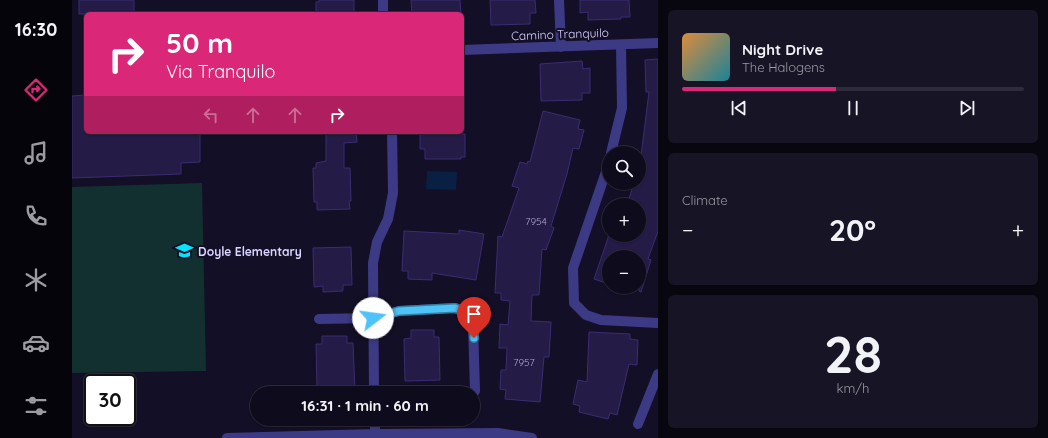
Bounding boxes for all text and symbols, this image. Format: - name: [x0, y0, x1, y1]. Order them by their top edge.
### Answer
- text: 16:30: [15, 18, 57, 41]
- text: 50 m: [166, 25, 233, 60]
- street label: Camino Tranquilo: [511, 25, 609, 43]
- icon: right: [100, 28, 152, 80]
- text: Night Drive: [742, 40, 823, 59]
- text: The Halogens: [742, 59, 825, 75]
- text: Via Tranquilo: [166, 60, 275, 83]
- icon: directions: [22, 76, 50, 104]
- icon: previous: [728, 97, 750, 119]
- icon: pause: [842, 97, 864, 119]
- icon: next: [956, 97, 978, 119]
- icon: left: [200, 104, 222, 126]
- icon: ahead: [242, 104, 264, 126]
- icon: ahead: [284, 104, 306, 126]
- icon: right: [326, 104, 348, 126]
- icon: music: [22, 139, 50, 167]
- map controls: [602, 146, 646, 294]
- button: search: [602, 146, 646, 190]
- text: Climate: [682, 192, 728, 208]
- button: +: [602, 198, 646, 242]
- icon: phone: [22, 202, 50, 230]
- text: 20°: [829, 211, 876, 249]
- house number: 7954: [525, 215, 547, 228]
- text: −: [682, 216, 693, 244]
- text: +: [1012, 216, 1024, 244]
- school or university icon: Doyle Elementary: [175, 241, 195, 261]
- place label: Doyle Elementary: [198, 244, 302, 259]
- button: −: [602, 250, 646, 294]
- icon: climate: [22, 266, 50, 294]
- position arrow: [352, 297, 394, 339]
- pin: [457, 297, 491, 338]
- icon: arrive: [463, 303, 485, 325]
- text: 28: [824, 321, 882, 386]
- icon: car: [22, 329, 50, 357]
- house number: 7957: [513, 356, 535, 369]
- speed limit sign: 30: [84, 374, 136, 426]
- text: km/h: [837, 380, 869, 396]
- icon: filters: [22, 392, 50, 420]
- text: 16:31 · 1 min · 60 m: [301, 396, 429, 415]

